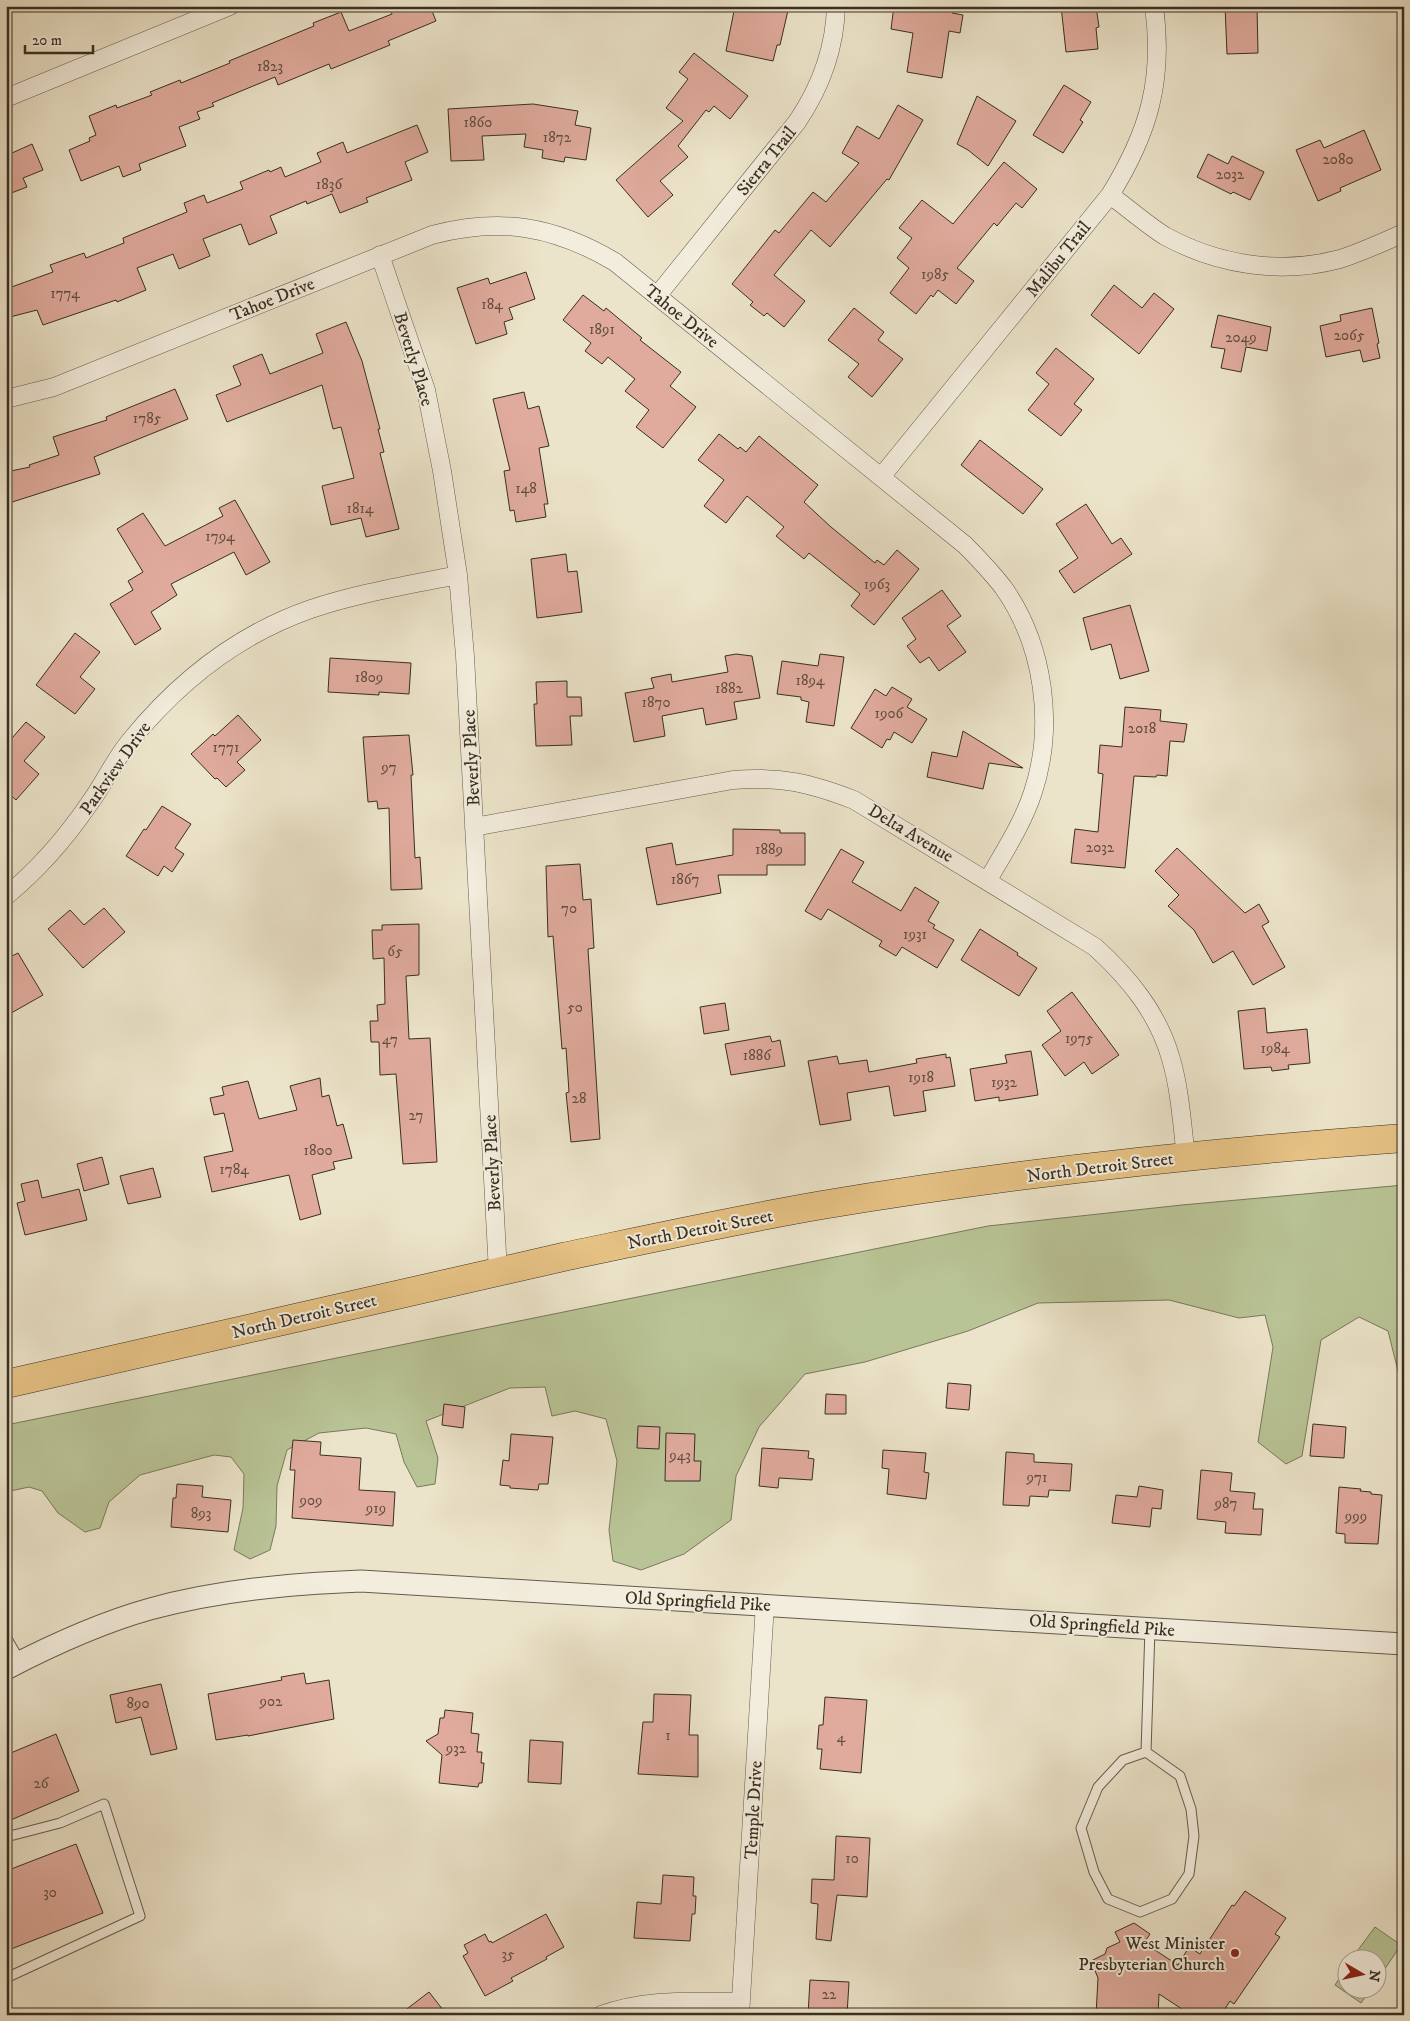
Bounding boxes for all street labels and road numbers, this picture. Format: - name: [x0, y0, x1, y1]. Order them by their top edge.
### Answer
- street label: Sierra Trail: [732, 122, 802, 201]
- street label: Malibu Trail: [1021, 217, 1096, 302]
- street label: Tahoe Drive: [227, 273, 318, 327]
- street label: Tahoe Drive: [640, 280, 723, 353]
- street label: Beverly Place: [388, 310, 438, 409]
- street label: Beverly Place: [458, 709, 486, 807]
- street label: Parkview Drive: [76, 718, 156, 820]
- street label: Delta Avenue: [864, 800, 957, 868]
- street label: Beverly Place: [479, 1114, 507, 1212]
- street label: North Detroit Street: [1025, 1148, 1175, 1188]
- street label: North Detroit Street: [626, 1205, 775, 1255]
- street label: North Detroit Street: [230, 1290, 379, 1344]
- street label: Old Springfield Pike: [625, 1587, 771, 1617]
- street label: Old Springfield Pike: [1028, 1610, 1175, 1642]
- street label: Temple Drive: [740, 1760, 768, 1860]

